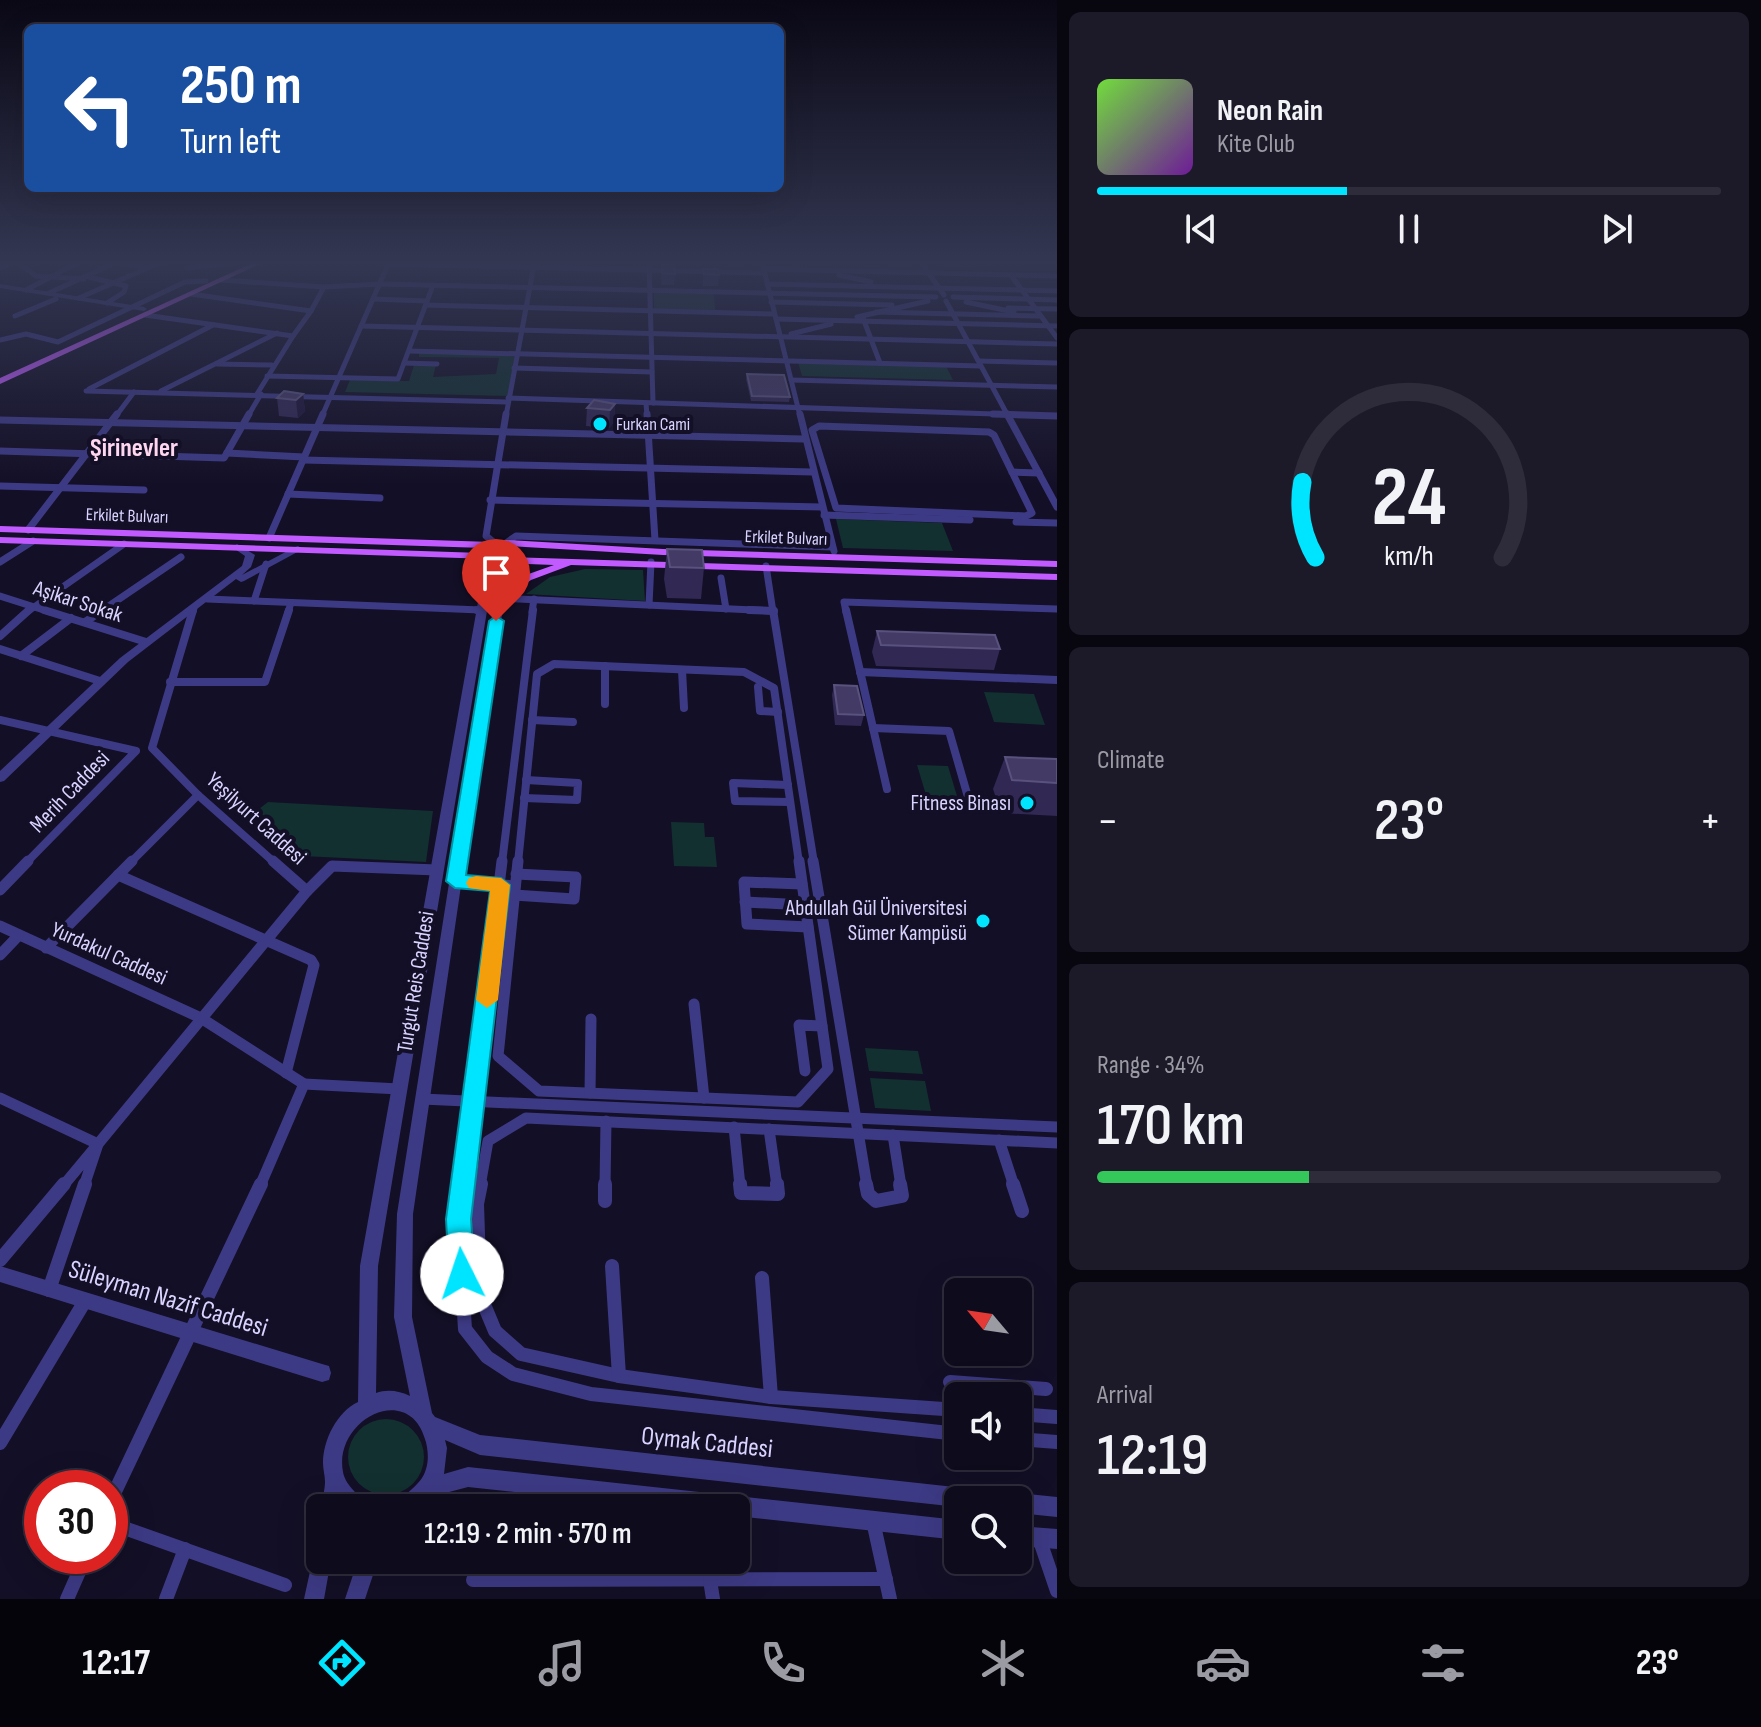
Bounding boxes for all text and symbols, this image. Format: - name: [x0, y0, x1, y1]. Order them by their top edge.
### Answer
- text: 250 m: [180, 53, 302, 120]
- icon: left: [48, 56, 152, 160]
- text: Neon Rain: [1217, 93, 1323, 129]
- text: Turn left: [180, 121, 281, 164]
- text: Kite Club: [1217, 129, 1295, 160]
- icon: previous: [1179, 207, 1223, 251]
- icon: pause: [1387, 207, 1431, 251]
- icon: next: [1595, 207, 1639, 251]
- place label: Furkan Cami: [616, 414, 690, 435]
- marker: Furkan Cami: [591, 415, 609, 433]
- district label: Şirinevler: [90, 433, 178, 464]
- text: 24: [1372, 449, 1446, 549]
- street label: Erkilet Bulvarı: [85, 504, 169, 528]
- street label: Erkilet Bulvarı: [744, 526, 828, 550]
- pin: [462, 539, 530, 621]
- text: km/h: [1384, 539, 1434, 574]
- icon: arrive: [474, 551, 518, 595]
- street label: Aşikar Sokak: [29, 575, 126, 629]
- text: Climate: [1097, 745, 1165, 776]
- street label: Merih Caddesi: [24, 746, 116, 838]
- street label: Yeşilyurt Caddesi: [200, 767, 312, 871]
- text: 23°: [1374, 785, 1444, 857]
- place label: Fitness Binası: [910, 790, 1011, 817]
- marker: Fitness Binası: [1018, 794, 1036, 812]
- text: −: [1097, 795, 1119, 848]
- text: +: [1699, 795, 1721, 848]
- place label: Abdullah Gül Üniversitesi Sümer Kampüsü: [784, 895, 967, 947]
- street label: Turgut Reis Caddesi: [392, 909, 440, 1055]
- marker: Abdullah Gül Üniversitesi Sümer Kampüsü: [974, 912, 992, 930]
- street label: Yurdakul Caddesi: [47, 916, 171, 992]
- text: Range · 34%: [1097, 1050, 1205, 1081]
- text: 170 km: [1097, 1090, 1245, 1162]
- position arrow: [420, 1232, 504, 1316]
- street label: Süleyman Nazif Caddesi: [65, 1254, 271, 1344]
- north arrow: [944, 1278, 1032, 1366]
- map controls: [944, 1278, 1032, 1574]
- text: Arrival: [1097, 1380, 1153, 1411]
- button: sound: [944, 1382, 1032, 1470]
- text: 12:19: [1097, 1420, 1208, 1492]
- street label: Oymak Caddesi: [640, 1421, 774, 1465]
- speed limit sign: 30: [24, 1470, 128, 1574]
- button: search: [944, 1486, 1032, 1574]
- text: 12:19 · 2 min · 570 m: [424, 1516, 632, 1552]
- icon: directions: [314, 1635, 370, 1691]
- icon: music: [534, 1635, 590, 1691]
- icon: phone: [755, 1635, 811, 1691]
- icon: climate: [975, 1635, 1031, 1691]
- icon: car: [1195, 1635, 1251, 1691]
- icon: filters: [1415, 1635, 1471, 1691]
- text: 12:17: [82, 1642, 150, 1685]
- text: 23°: [1636, 1642, 1679, 1685]

